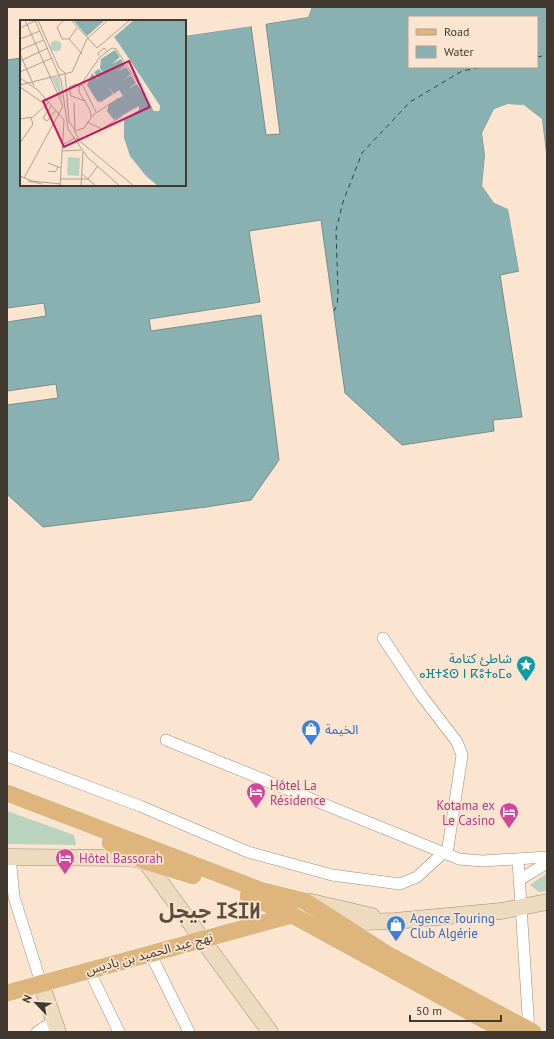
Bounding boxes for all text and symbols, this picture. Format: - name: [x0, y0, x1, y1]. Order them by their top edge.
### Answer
- legend: [408, 16, 538, 68]
- inset map: [20, 20, 186, 186]
- text: Road: [444, 24, 469, 39]
- text: Water: [444, 44, 474, 59]
- place label: شاطئ كتامة ⴰⴼⵜⵉⵙ ⵏ ⴽⵓⵜⴰⵎⴰ: [419, 650, 512, 682]
- place icon: شاطئ كتامة ⴰⴼⵜⵉⵙ ⵏ ⴽⵓⵜⴰⵎⴰ: [515, 654, 537, 682]
- shop icon: الخيمة: [300, 718, 322, 746]
- place label: الخيمة: [325, 721, 358, 738]
- place label: Hôtel La Résidence: [270, 777, 326, 809]
- hotel icon: Hôtel La Résidence: [245, 781, 267, 809]
- place label: Kotama ex Le Casino: [436, 797, 495, 829]
- hotel icon: Kotama ex Le Casino: [498, 801, 520, 829]
- hotel icon: Hôtel Bassorah: [54, 847, 76, 875]
- place label: Hôtel Bassorah: [79, 850, 163, 867]
- district label: جيجل ⵊⵉⵊⵍ: [159, 897, 261, 924]
- place label: Agence Touring Club Algérie: [410, 910, 495, 942]
- shop icon: Agence Touring Club Algérie: [385, 914, 407, 942]
- street label: نهج عبد الحميد بن باديس: [84, 928, 215, 981]
- north arrow: [16, 983, 56, 1023]
- text: N: [19, 993, 35, 1005]
- scale bar: [410, 997, 501, 1023]
- text: 50 m: [416, 1003, 442, 1018]

